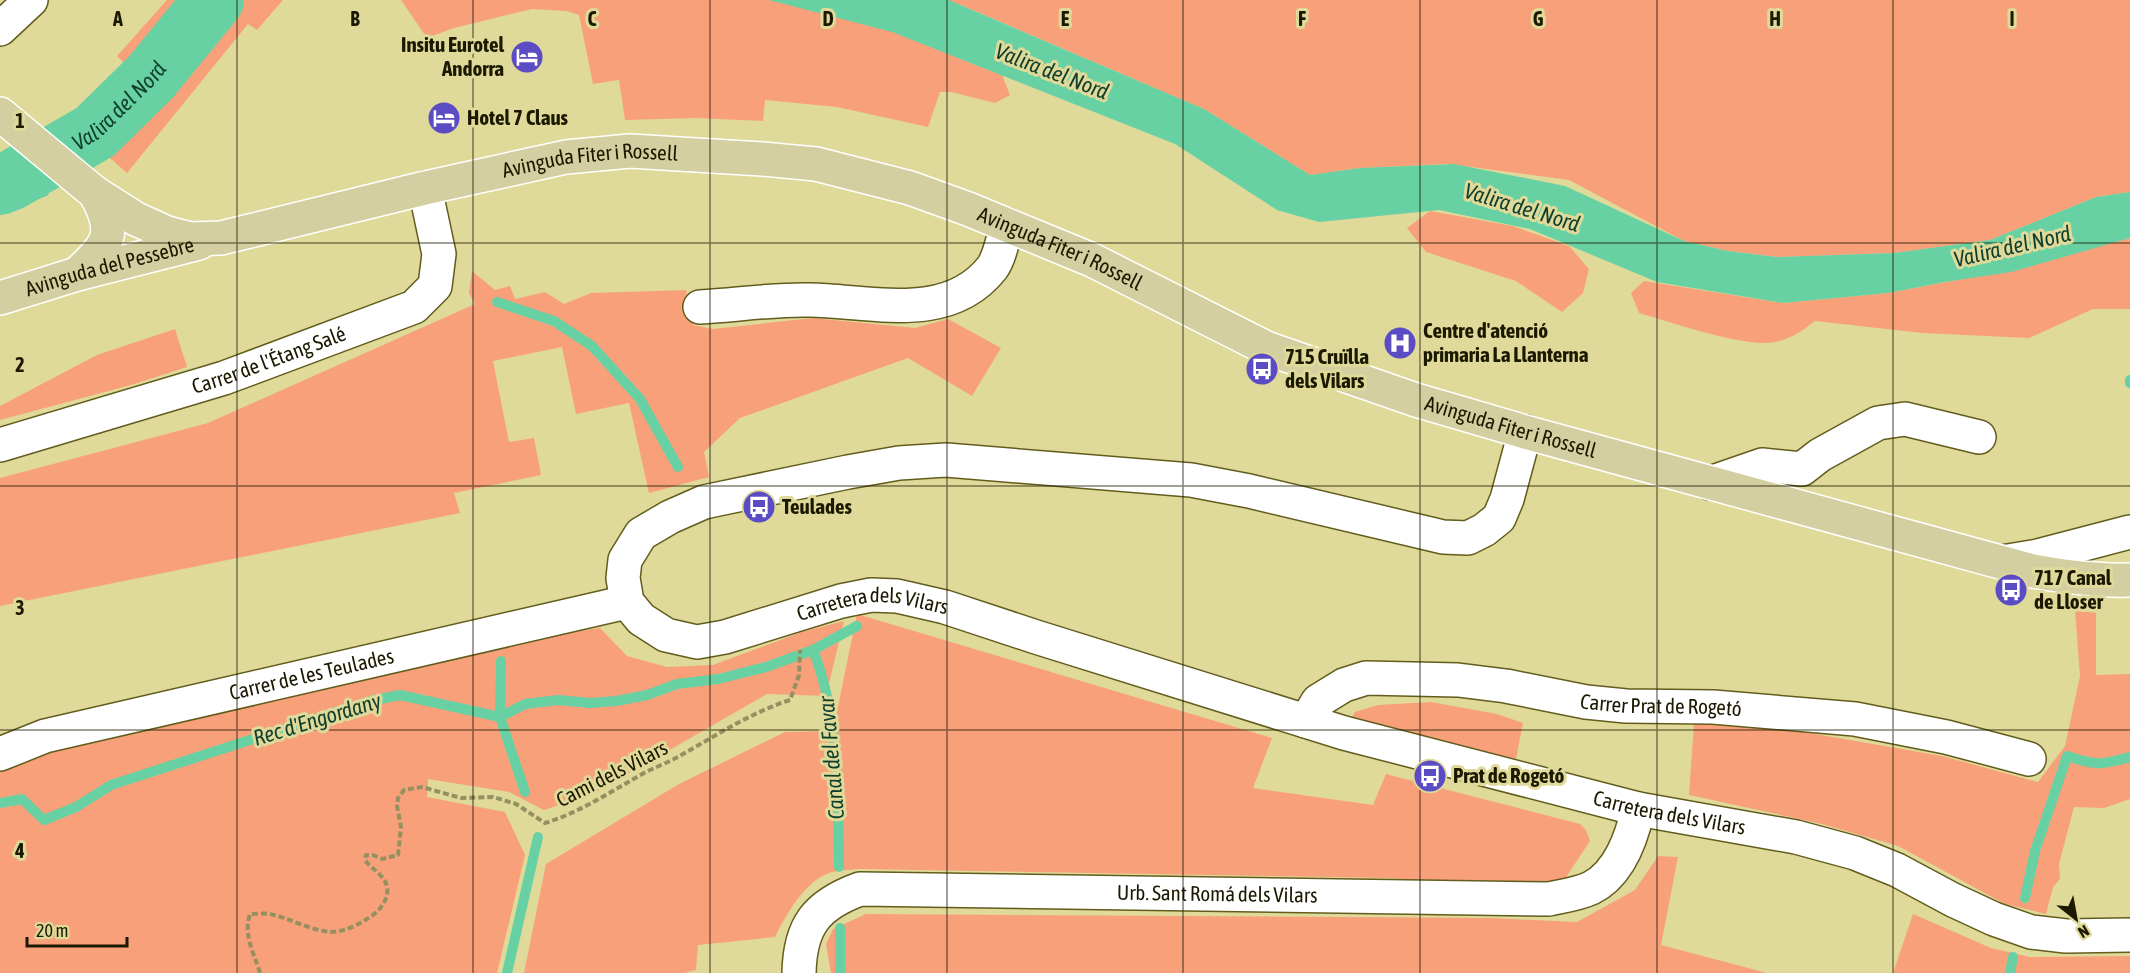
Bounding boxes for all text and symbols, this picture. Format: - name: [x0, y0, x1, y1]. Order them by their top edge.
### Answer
- text: A: [112, 7, 123, 30]
- text: B: [350, 7, 360, 30]
- text: C: [588, 7, 597, 30]
- text: D: [822, 7, 834, 30]
- text: E: [1061, 7, 1070, 30]
- text: F: [1298, 7, 1306, 30]
- text: G: [1533, 7, 1544, 30]
- text: H: [1769, 7, 1781, 30]
- text: I: [2009, 7, 2015, 30]
- place label: Insitu Eurotel Andorra: [401, 32, 504, 80]
- water label: Valira del Nord: [992, 38, 1112, 104]
- hotel icon: Insitu Eurotel Andorra: [509, 39, 545, 75]
- water label: Valira del Nord: [67, 56, 171, 156]
- hotel icon: Hotel 7 Claus: [426, 100, 462, 136]
- place label: Hotel 7 Claus: [467, 105, 569, 129]
- text: 1: [15, 109, 25, 132]
- street label: Avinguda Fiter i Rossell: [500, 138, 679, 182]
- water label: Valira del Nord: [1461, 177, 1583, 237]
- street label: Avinguda Fiter i Rossell: [975, 201, 1147, 295]
- water label: Valira del Nord: [1951, 220, 2073, 272]
- street label: Avinguda del Pessebre: [22, 232, 196, 300]
- place label: Centre d'atenció primaria La Llanterna: [1423, 318, 1589, 366]
- street label: Carrer de l'Étang Salé: [189, 321, 349, 398]
- hospital icon: Centre d'atenció primaria La Llanterna: [1382, 325, 1418, 361]
- place label: 715 Cruïlla dels Vilars: [1285, 344, 1369, 392]
- bus stop icon: 715 Cruïlla dels Vilars: [1244, 351, 1280, 387]
- text: 2: [15, 353, 25, 376]
- street label: Avinguda Fiter i Rossell: [1422, 390, 1600, 462]
- bus stop icon: Teulades: [741, 489, 777, 525]
- place label: Teulades: [782, 494, 852, 518]
- place label: 717 Canal de Lloser: [2034, 565, 2112, 613]
- bus stop icon: 717 Canal de Lloser: [1993, 572, 2029, 608]
- street label: Carretera dels Vilars: [793, 582, 951, 625]
- text: 3: [15, 596, 25, 619]
- street label: Carrer de les Teulades: [227, 643, 396, 704]
- water label: Rec d'Engordany: [250, 687, 385, 751]
- street label: Carrer Prat de Rogetó: [1578, 688, 1743, 720]
- water label: Canal del Favar: [813, 694, 849, 821]
- street label: Cami dels Vilars: [552, 735, 671, 811]
- bus stop icon: Prat de Rogetó: [1412, 758, 1448, 794]
- place label: Prat de Rogetó: [1453, 763, 1564, 787]
- street label: Carretera dels Vilars: [1591, 785, 1747, 839]
- text: 4: [14, 839, 25, 862]
- street label: Urb. Sant Romá dels Vilars: [1117, 880, 1318, 907]
- north arrow: [2046, 889, 2106, 949]
- scale bar: [27, 910, 128, 948]
- text: 20 m: [36, 920, 68, 941]
- text: N: [2075, 922, 2092, 942]

